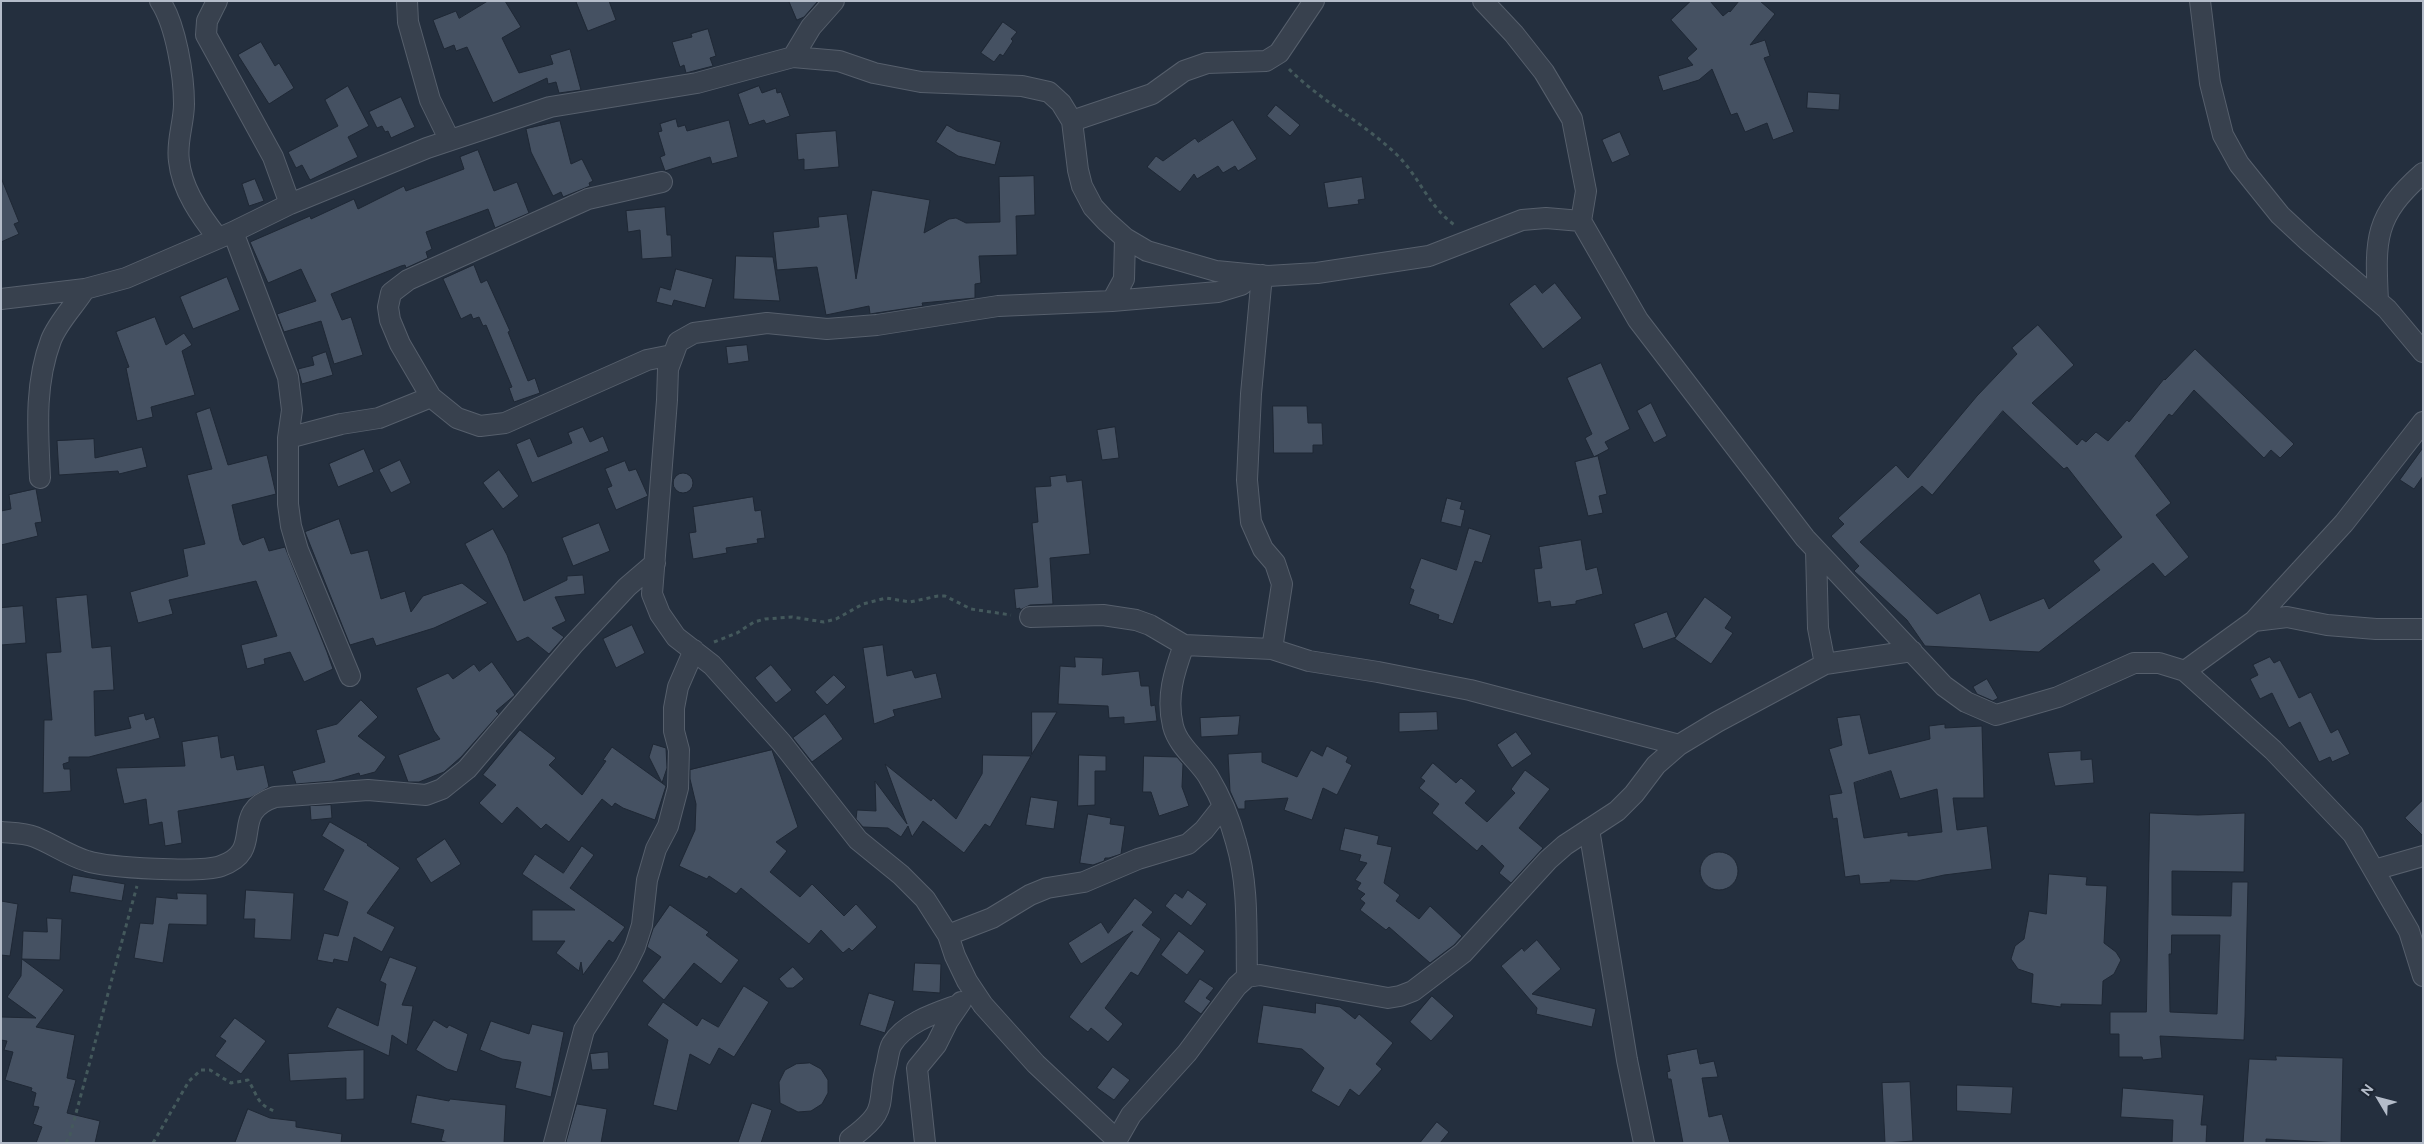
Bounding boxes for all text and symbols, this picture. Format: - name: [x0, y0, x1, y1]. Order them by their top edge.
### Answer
- north arrow: [2354, 1074, 2404, 1124]
- text: N: [2357, 1080, 2377, 1099]

